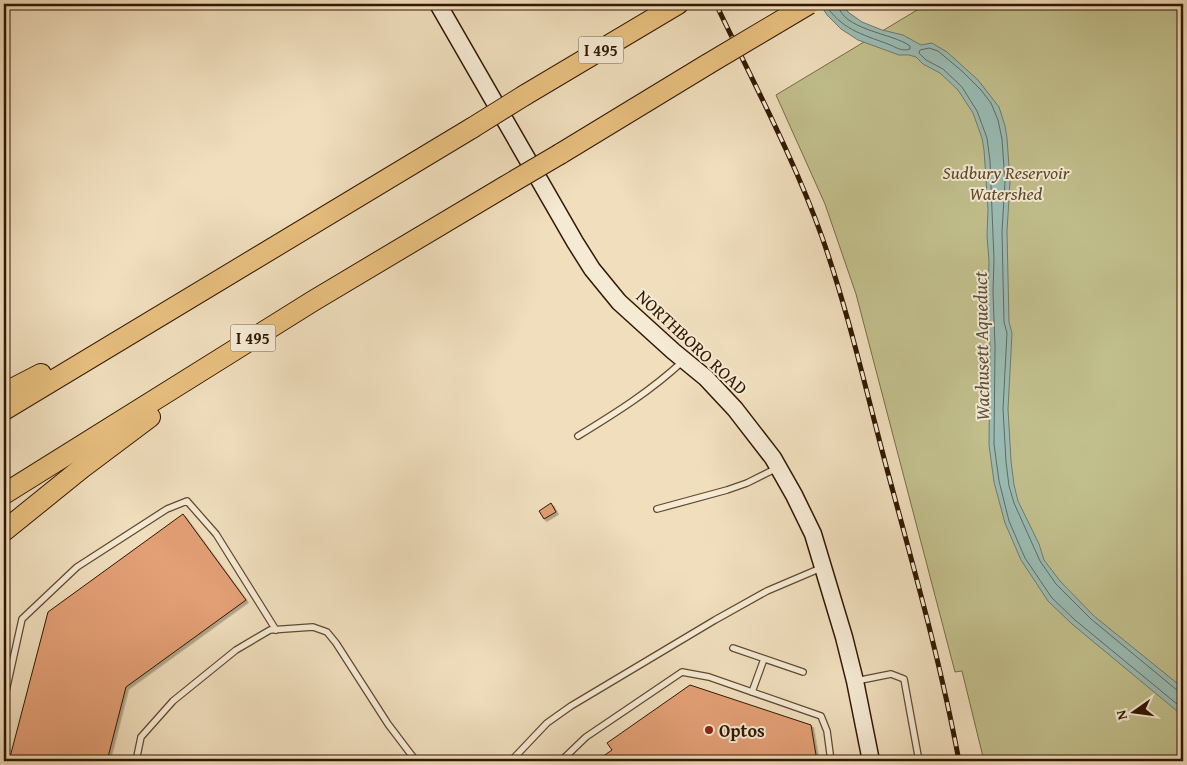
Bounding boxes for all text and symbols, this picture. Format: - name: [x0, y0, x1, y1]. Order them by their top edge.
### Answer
- road number: I 495: [578, 36, 624, 64]
- park label: Sudbury Reservoir Watershed: [943, 159, 1071, 207]
- water label: Wachusett Aqueduct: [966, 270, 996, 421]
- street label: NORTHBORO ROAD: [630, 283, 754, 401]
- road number: I 495: [230, 324, 276, 352]
- north arrow: [1110, 688, 1160, 738]
- text: N: [1110, 708, 1132, 722]
- place label: Optos: [719, 717, 765, 744]
- marker: Optos: [703, 724, 715, 736]

